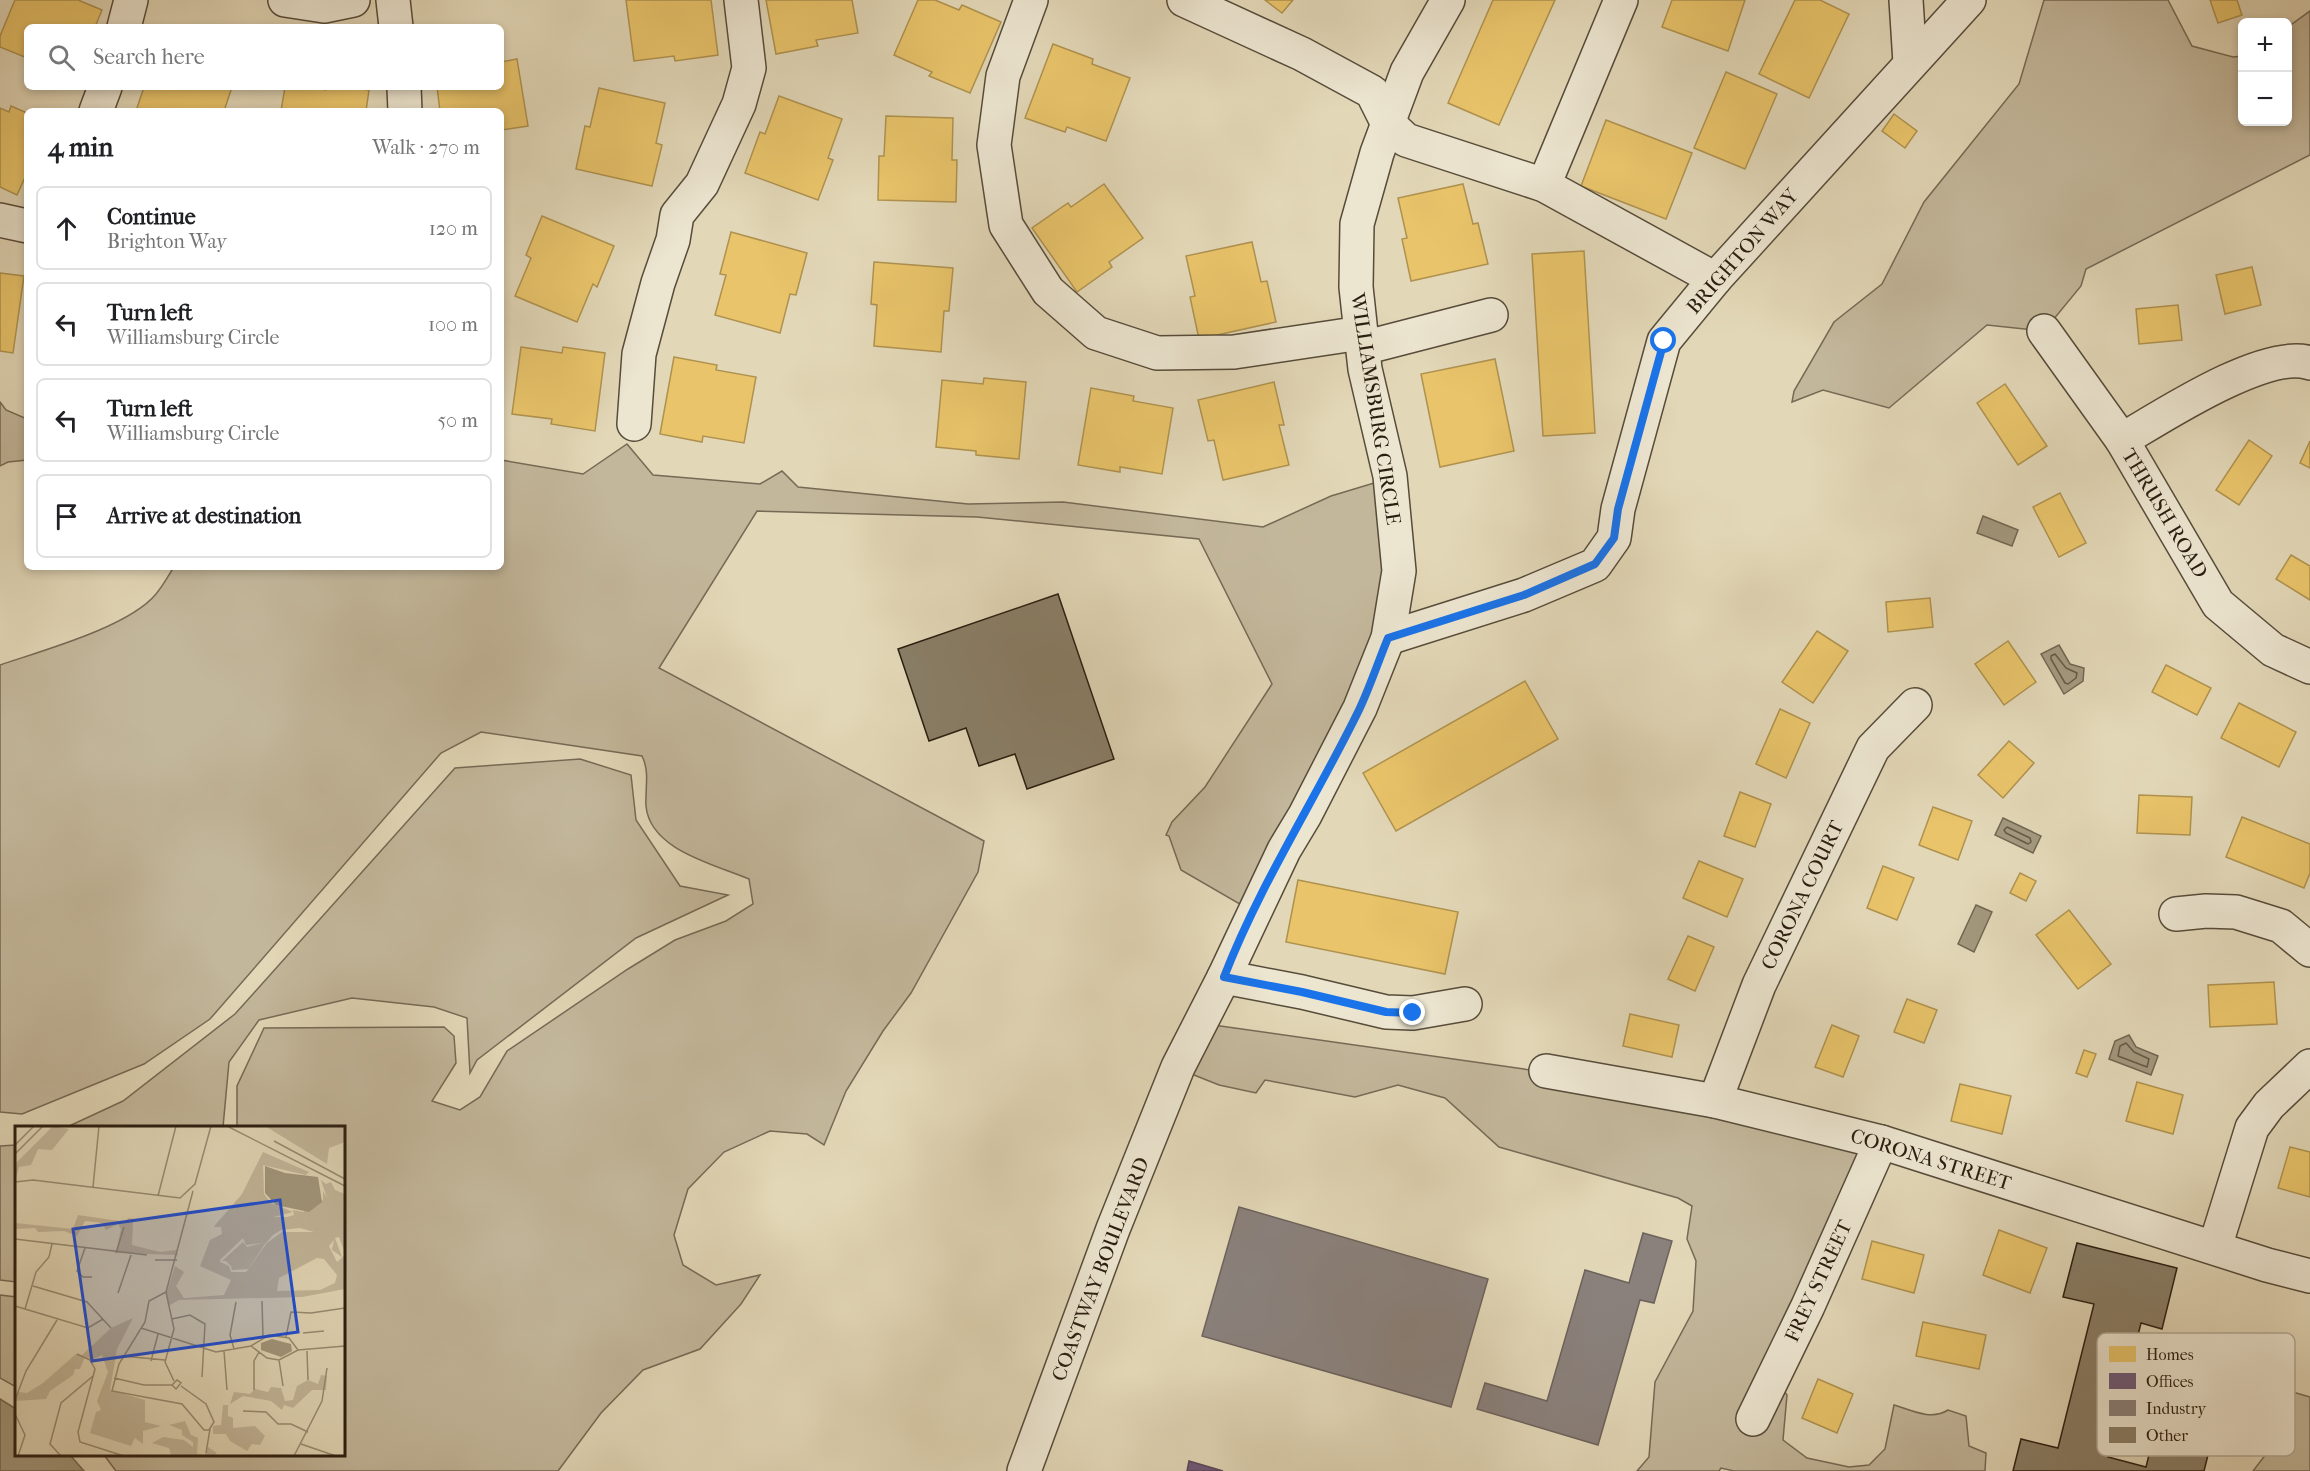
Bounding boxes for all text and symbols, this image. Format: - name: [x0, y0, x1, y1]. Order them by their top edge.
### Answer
- map controls: [2238, 18, 2292, 126]
- button: +: [2238, 18, 2292, 72]
- search box: [24, 24, 504, 90]
- icon: search: [45, 41, 78, 74]
- text: Search here: [93, 44, 205, 70]
- button: −: [2238, 72, 2292, 126]
- text: 4 min: [48, 132, 113, 163]
- text: Walk · 270 m: [372, 136, 480, 159]
- street label: BRIGHTON WAY: [1682, 183, 1804, 318]
- text: Continue: [107, 204, 196, 230]
- icon: ahead: [50, 212, 83, 245]
- text: 120 m: [429, 217, 478, 240]
- text: Brighton Way: [107, 230, 227, 253]
- street label: WILLIAMSBURG CIRCLE: [1346, 290, 1405, 527]
- text: Turn left: [107, 300, 193, 326]
- icon: left: [50, 308, 83, 341]
- text: 100 m: [428, 313, 478, 336]
- text: Williamsburg Circle: [107, 326, 279, 349]
- route start: [1650, 327, 1676, 353]
- text: Turn left: [107, 396, 193, 422]
- icon: left: [50, 404, 83, 437]
- text: 50 m: [437, 409, 478, 432]
- text: Williamsburg Circle: [107, 422, 279, 445]
- street label: THRUSH ROAD: [2117, 444, 2212, 582]
- icon: arrive: [50, 500, 83, 533]
- text: Arrive at destination: [107, 503, 301, 529]
- street label: CORONA COURT: [1756, 817, 1849, 973]
- route end: [1399, 999, 1425, 1025]
- street label: CORONA STREET: [1848, 1124, 2014, 1195]
- inset map: [15, 1126, 345, 1456]
- street label: COASTWAY BOULEVARD: [1047, 1154, 1154, 1384]
- street label: FREY STREET: [1780, 1216, 1857, 1346]
- legend: [2097, 1333, 2295, 1456]
- text: Homes: [2146, 1345, 2194, 1364]
- text: Offices: [2146, 1372, 2194, 1391]
- text: Industry: [2146, 1399, 2207, 1418]
- text: Other: [2146, 1426, 2188, 1445]

